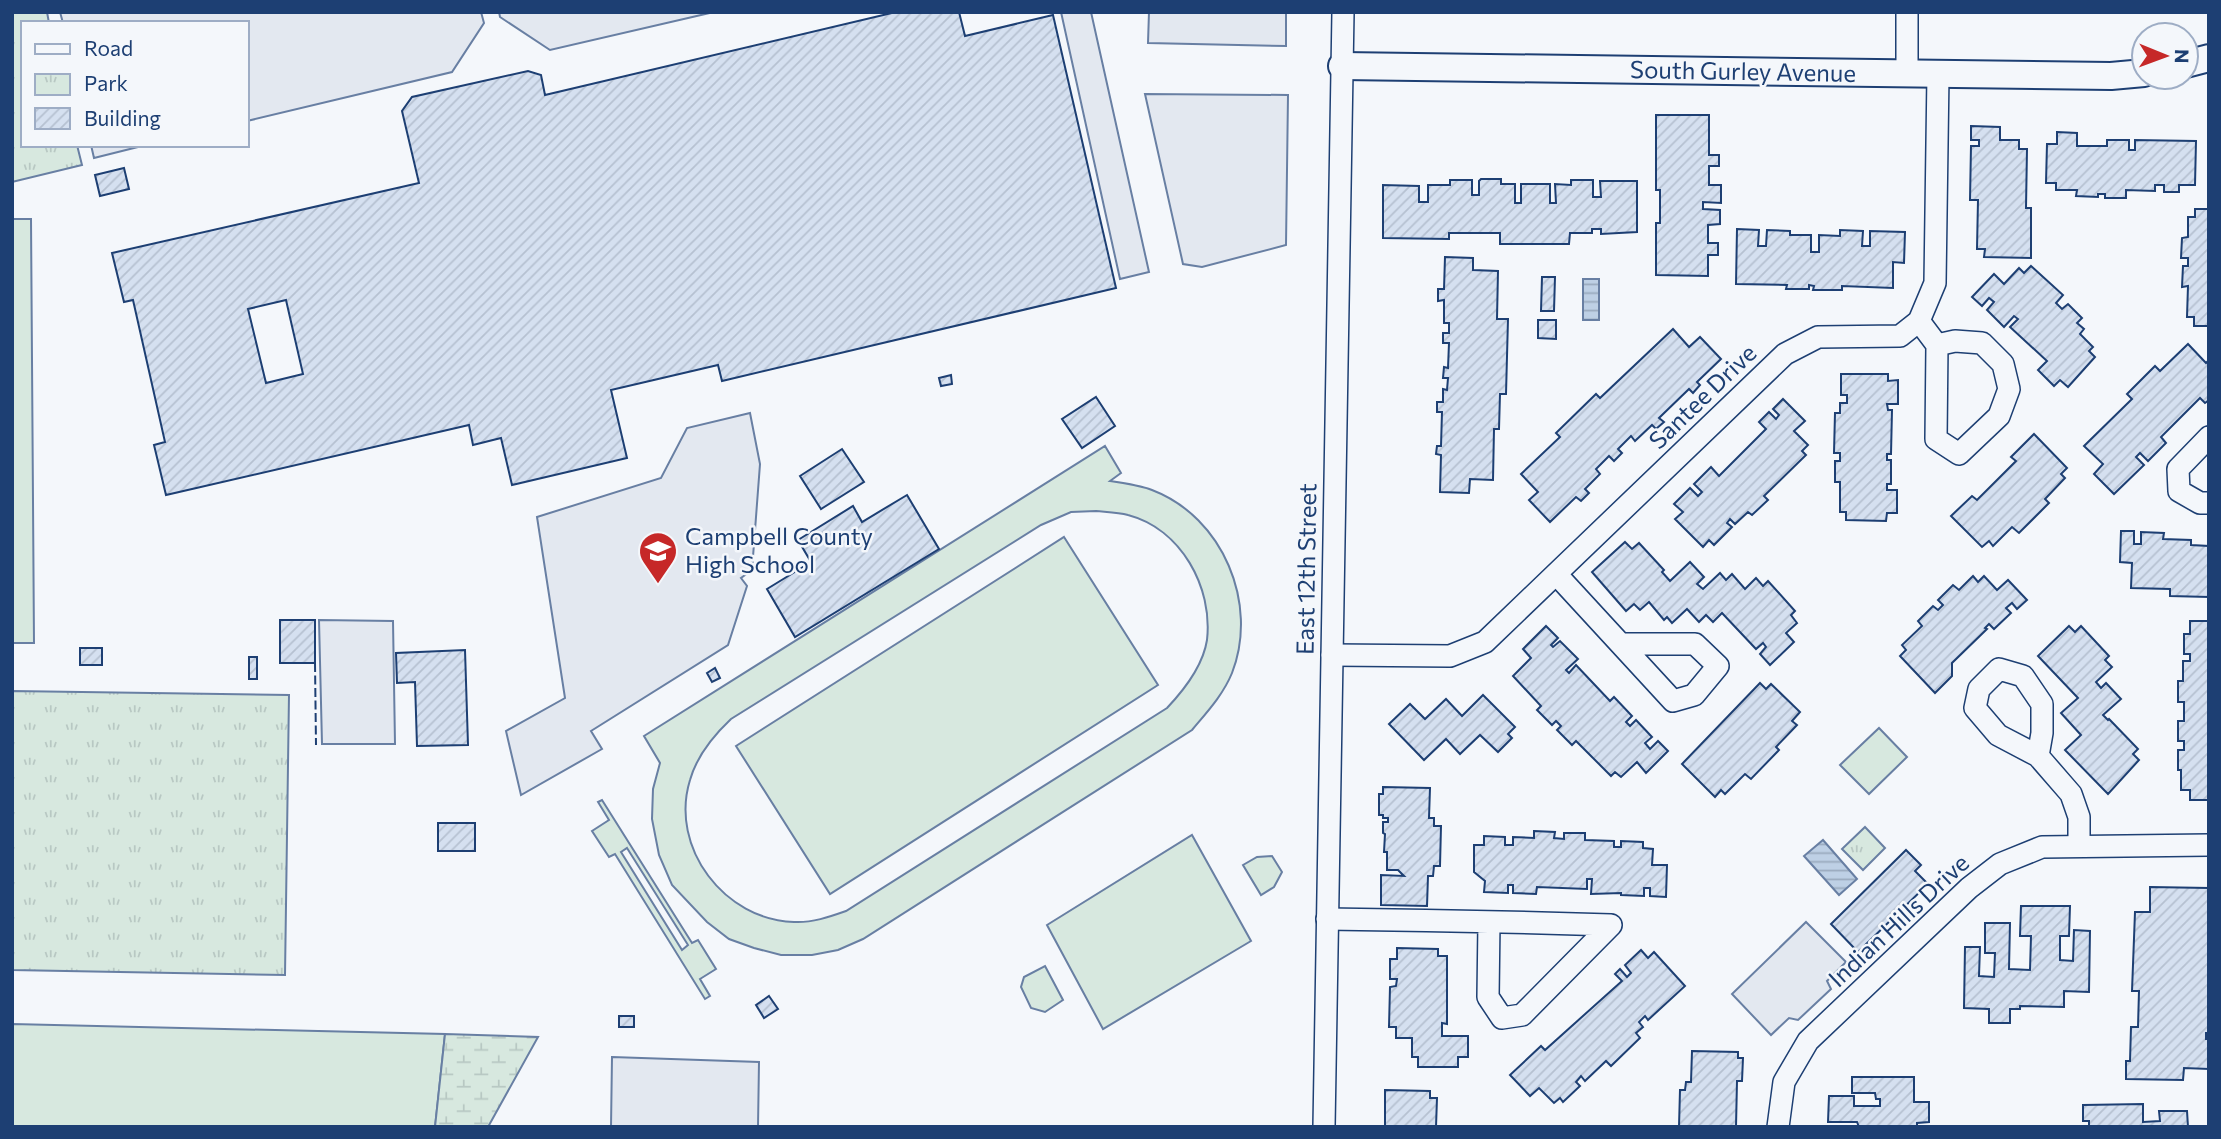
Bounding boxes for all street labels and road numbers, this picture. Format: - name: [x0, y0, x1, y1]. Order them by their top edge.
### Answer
- street label: South Gurley Avenue: [1630, 54, 1856, 87]
- street label: Santee Drive: [1642, 338, 1762, 454]
- street label: East 12th Street: [1290, 483, 1321, 655]
- street label: Indian Hills Drive: [1822, 847, 1974, 992]

